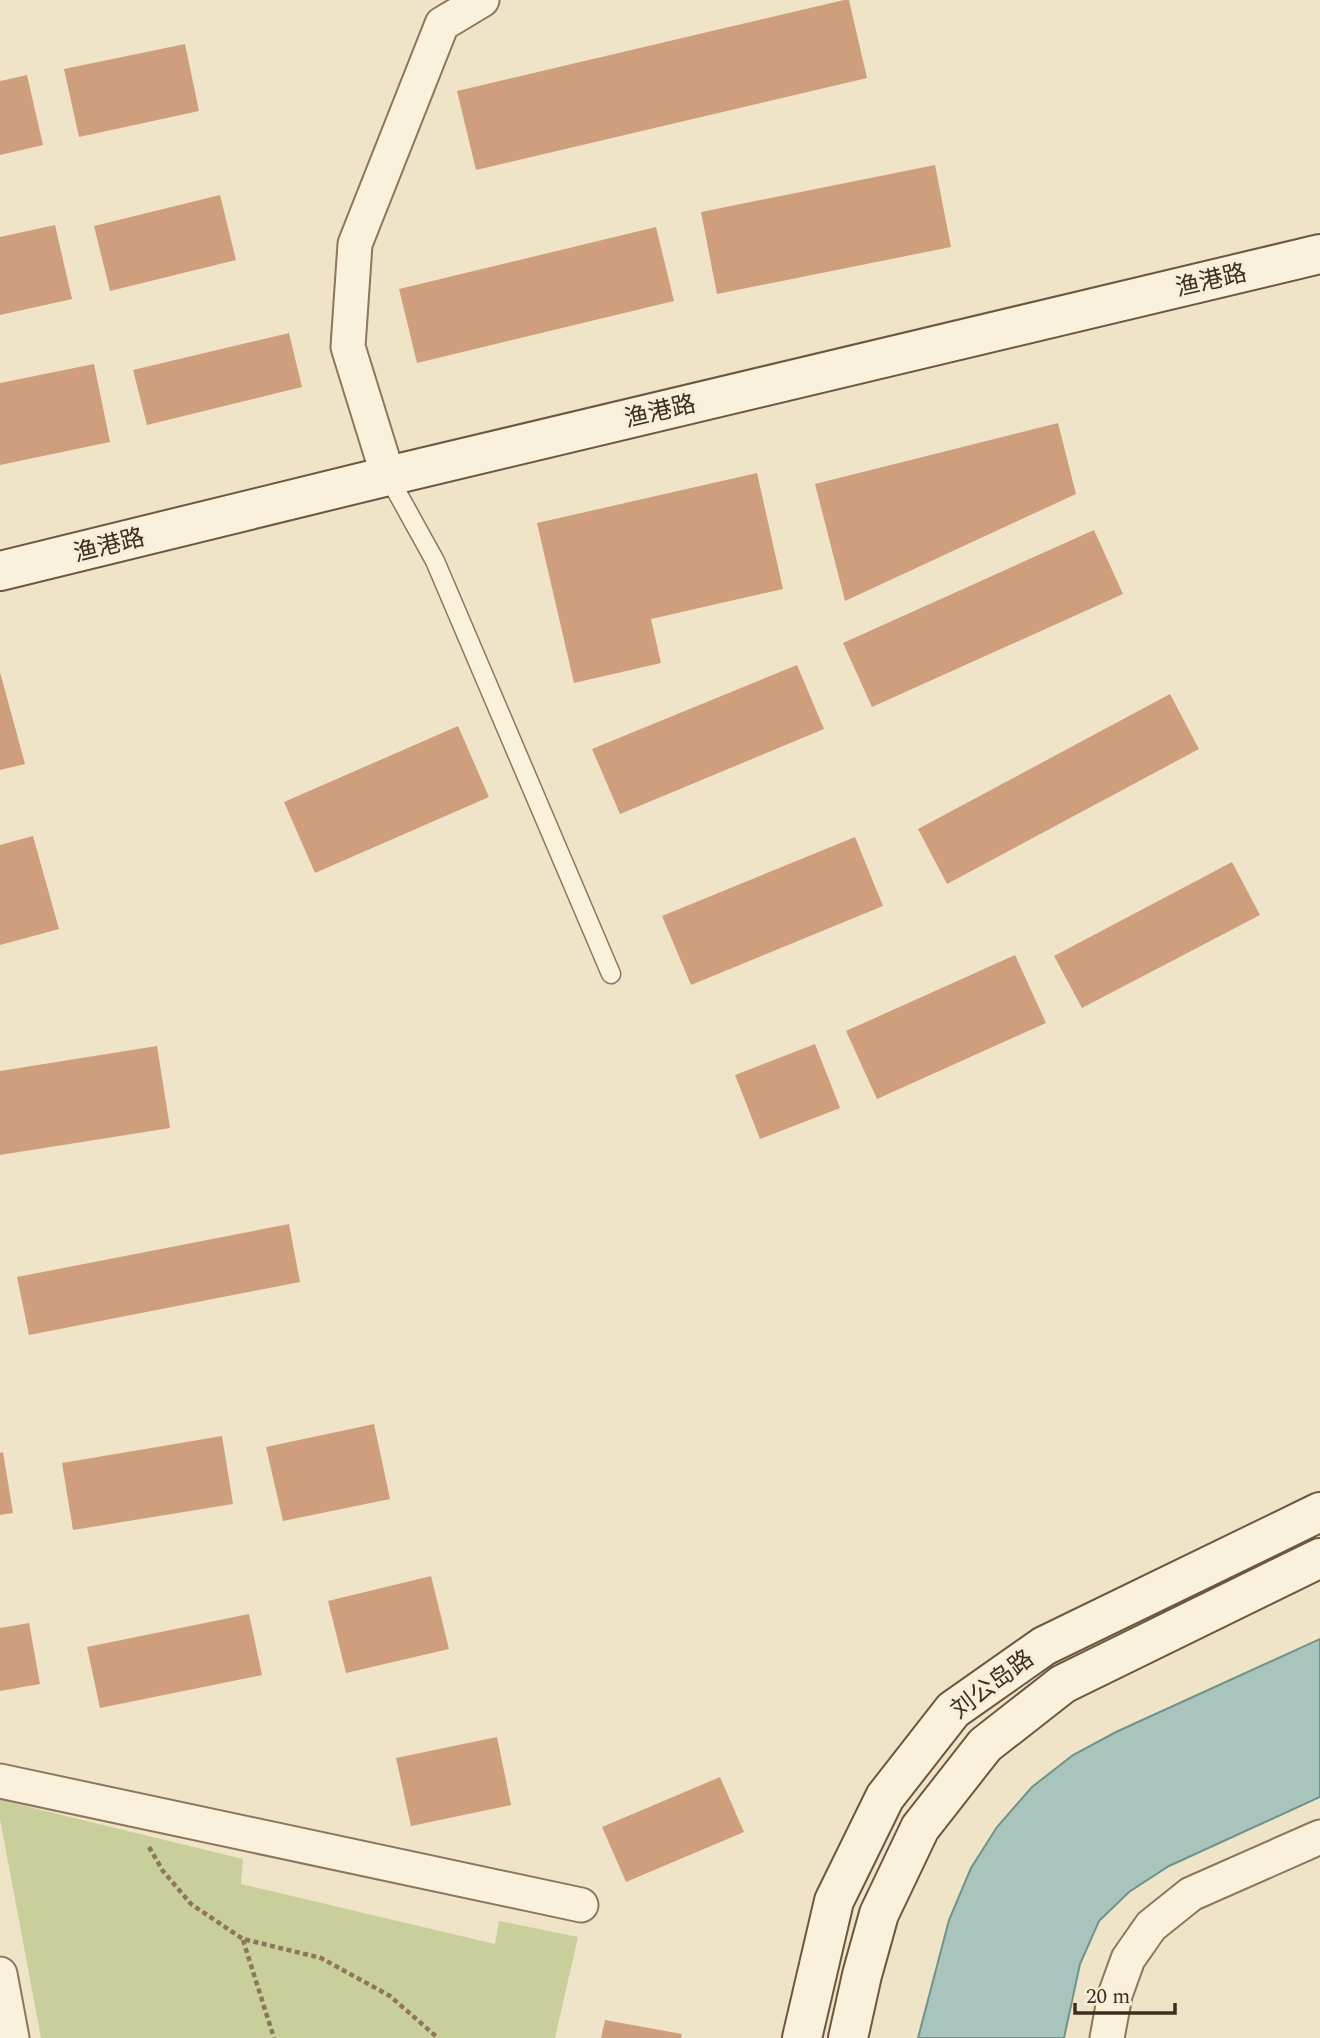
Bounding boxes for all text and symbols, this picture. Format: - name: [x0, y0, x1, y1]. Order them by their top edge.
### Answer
- street label: 渔港路: [1172, 255, 1250, 307]
- street label: 渔港路: [621, 386, 699, 438]
- street label: 渔港路: [70, 520, 149, 572]
- street label: 刘公岛路: [943, 1642, 1042, 1728]
- scale bar: [1075, 1972, 1175, 2016]
- text: 20 m: [1086, 1981, 1130, 2013]

